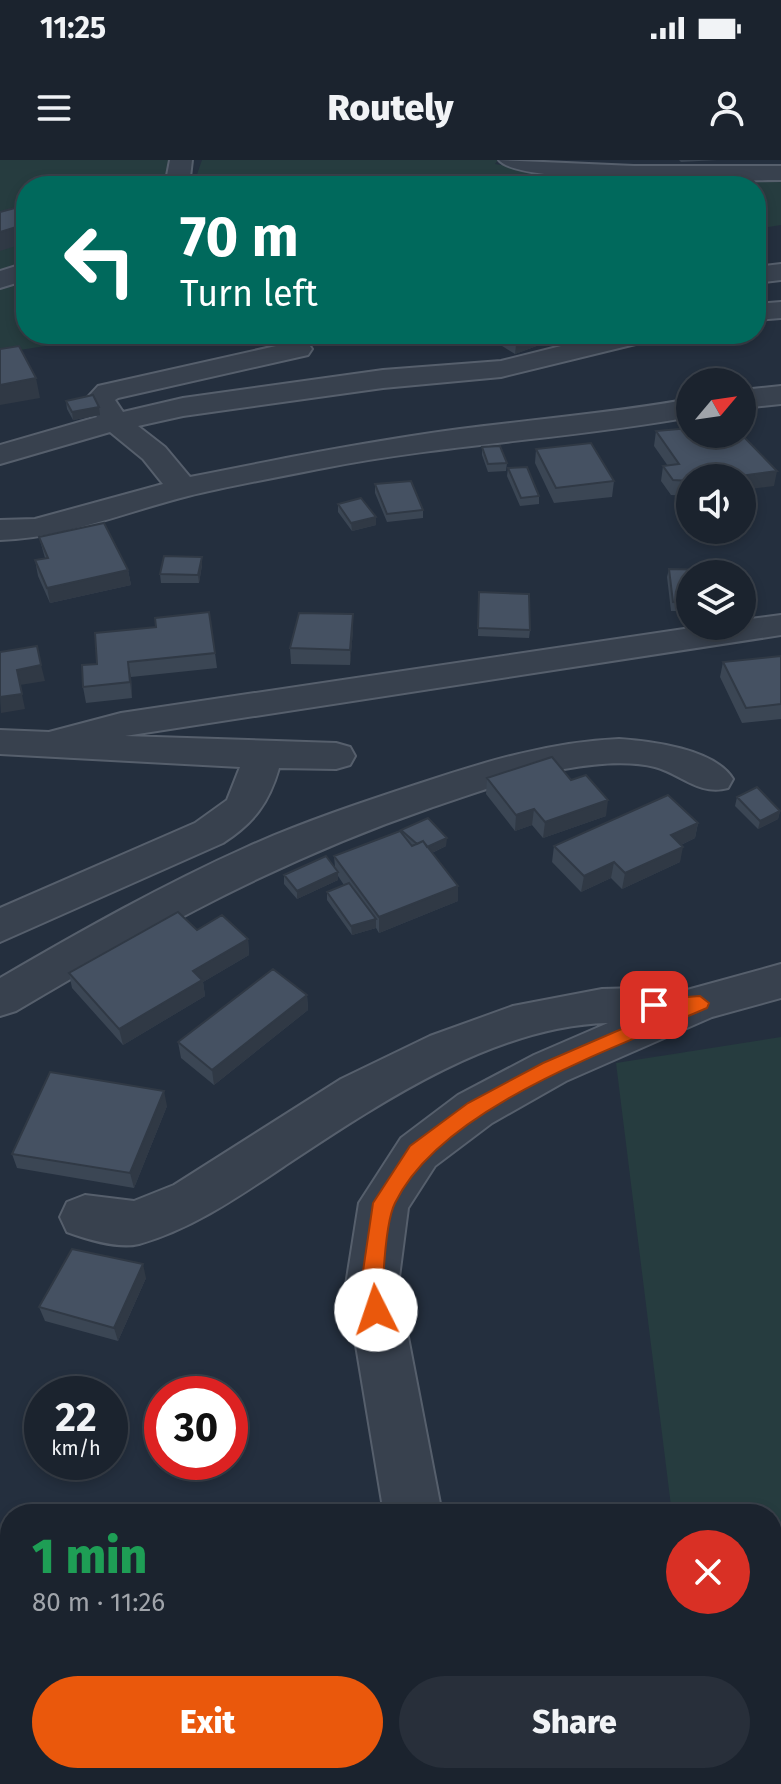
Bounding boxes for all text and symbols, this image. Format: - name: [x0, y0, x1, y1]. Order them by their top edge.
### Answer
- text: 11:25: [40, 10, 106, 46]
- icon: menu: [32, 86, 76, 130]
- text: Routely: [327, 86, 454, 130]
- icon: person: [705, 86, 749, 130]
- text: 70 m: [180, 204, 299, 271]
- icon: left: [48, 208, 152, 312]
- text: Turn left: [180, 272, 318, 316]
- north arrow: [676, 368, 756, 448]
- map controls: [676, 368, 756, 640]
- button: sound: [676, 464, 756, 544]
- button: layers: [676, 560, 756, 640]
- pin: [620, 971, 688, 1039]
- icon: arrive: [632, 983, 676, 1027]
- position arrow: [334, 1268, 418, 1352]
- speed limit sign: 30: [144, 1376, 248, 1480]
- text: 22: [55, 1394, 97, 1442]
- text: km/h: [51, 1436, 101, 1460]
- text: 1 min: [32, 1528, 147, 1586]
- button: close: [666, 1530, 750, 1614]
- text: 80 m · 11:26: [32, 1587, 165, 1618]
- button: Exit: [32, 1676, 383, 1768]
- button: Share: [399, 1676, 750, 1768]

